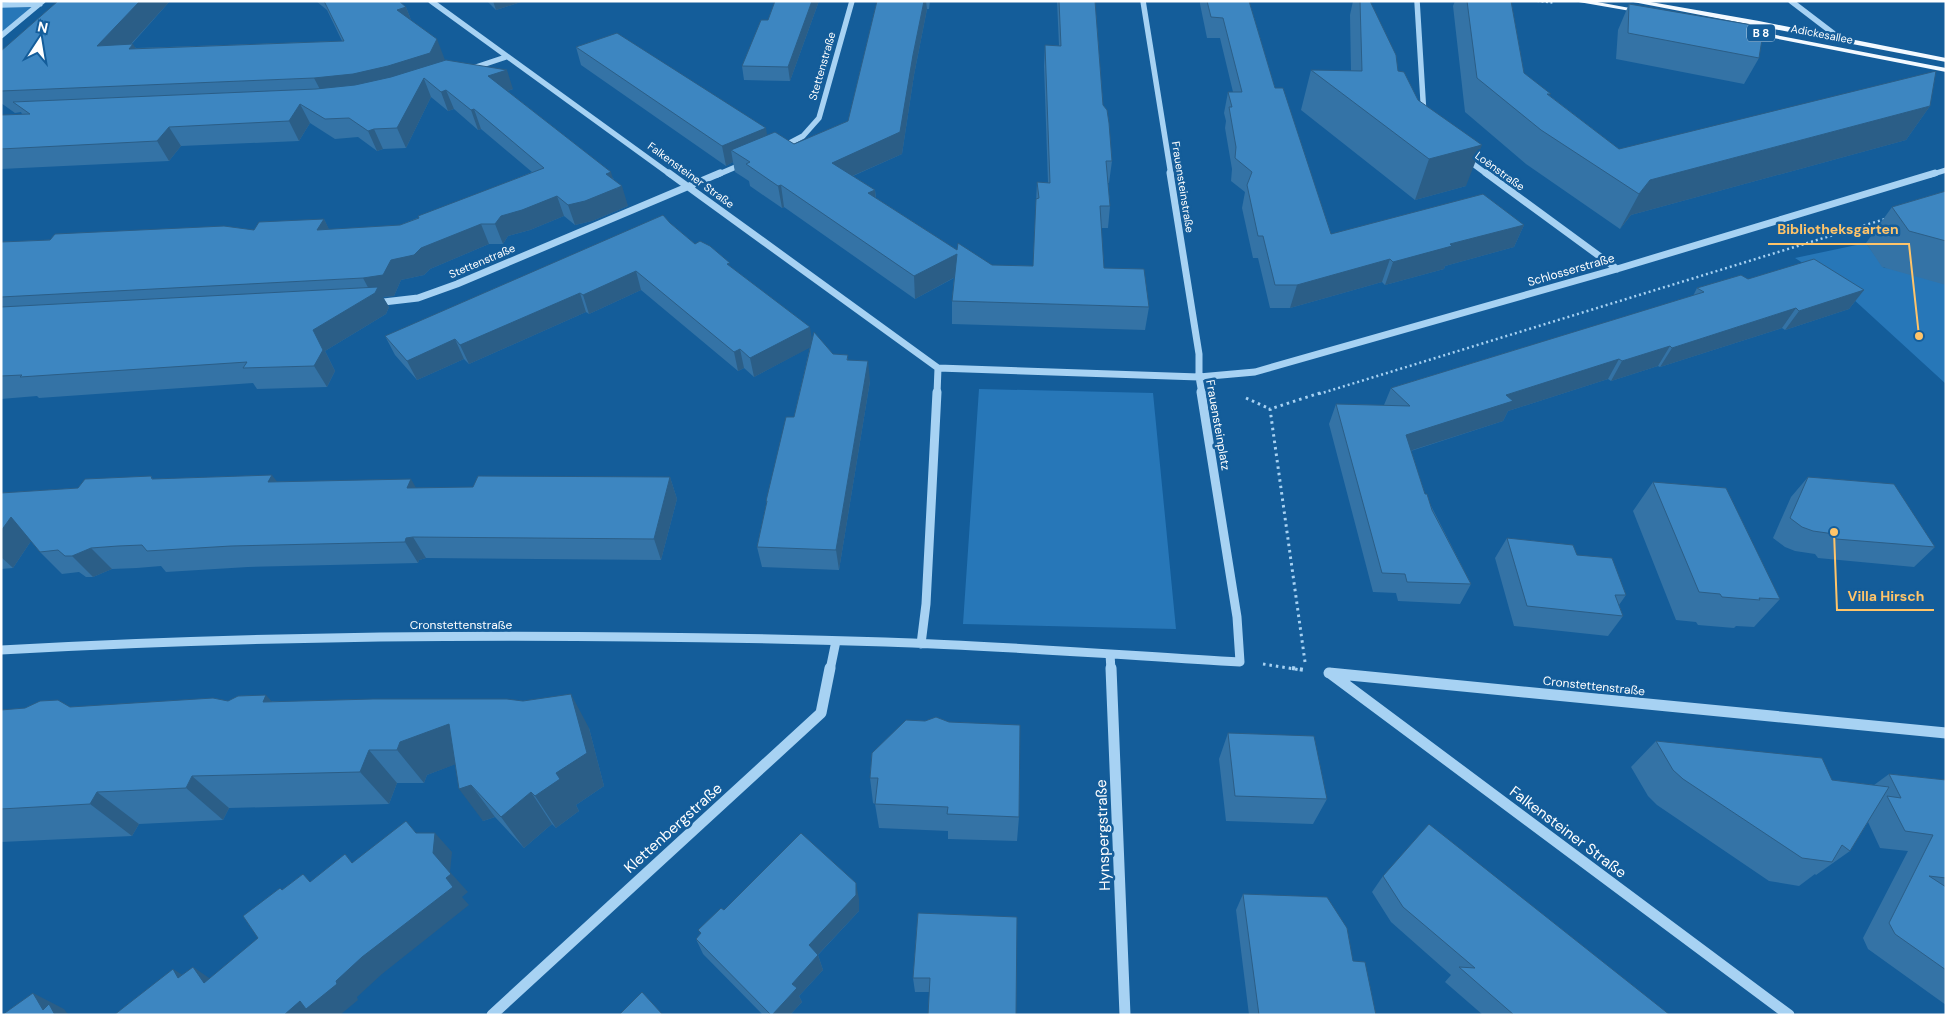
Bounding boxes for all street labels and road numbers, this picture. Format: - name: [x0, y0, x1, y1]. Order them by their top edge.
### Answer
- street label: Adickesallee: [1790, 21, 1854, 47]
- road number: B 8: [1747, 24, 1775, 42]
- street label: Stettenstraße: [806, 30, 838, 102]
- street label: Falkensteiner Straße: [645, 139, 737, 211]
- street label: Frauensteinstraße: [1169, 140, 1197, 234]
- street label: Loënstraße: [1473, 148, 1527, 194]
- street label: Stettenstraße: [447, 241, 517, 281]
- street label: Schlosserstraße: [1526, 250, 1617, 290]
- street label: Frauensteinplatz: [1202, 379, 1234, 471]
- street label: Cronstettenstraße: [410, 617, 513, 633]
- street label: Cronstettenstraße: [1542, 673, 1646, 699]
- street label: Klettenbergstraße: [620, 779, 726, 877]
- street label: Hynspergstraße: [1091, 779, 1115, 891]
- street label: Falkensteiner Straße: [1506, 781, 1630, 883]

